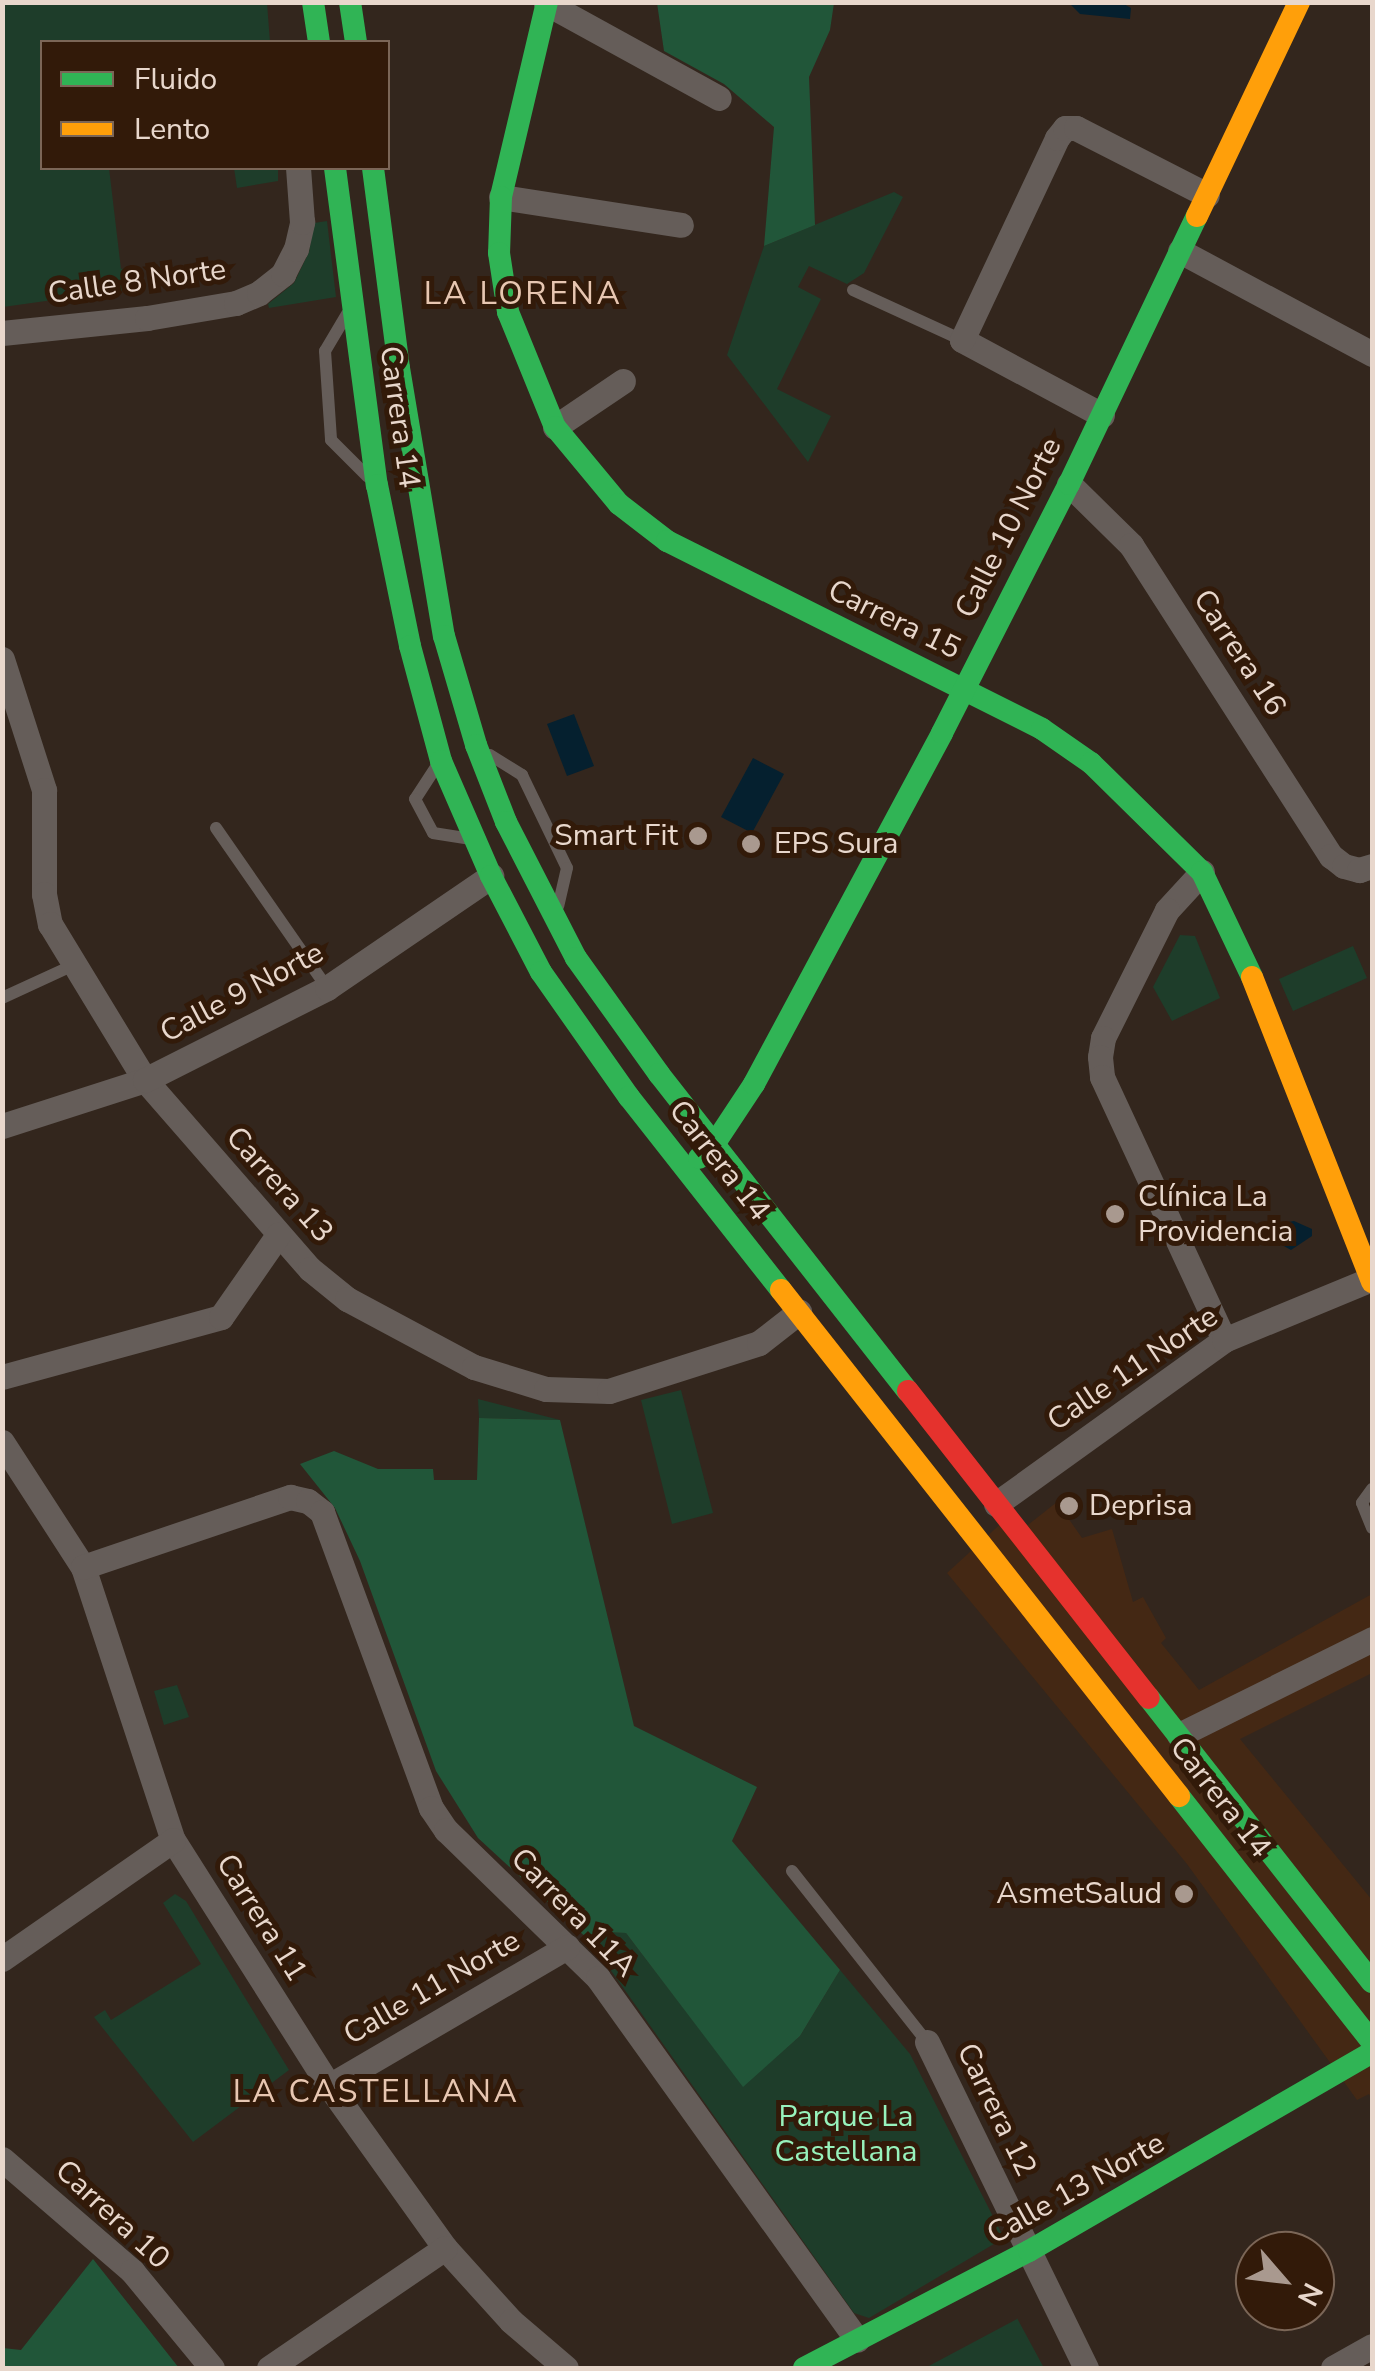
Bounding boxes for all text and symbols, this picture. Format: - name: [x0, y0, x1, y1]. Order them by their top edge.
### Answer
- legend: [40, 40, 390, 170]
- text: Fluido: [134, 59, 217, 100]
- text: Lento: [134, 109, 210, 150]
- street label: Calle 8 Norte: [46, 252, 228, 312]
- district label: LA LORENA: [424, 275, 622, 313]
- street label: Carrera 14: [371, 344, 427, 490]
- street label: Calle 10 Norte: [948, 432, 1070, 624]
- street label: Carrera 15: [822, 572, 966, 668]
- street label: Carrera 16: [1185, 583, 1293, 723]
- place label: Smart Fit: [554, 818, 678, 854]
- marker: Smart Fit: [687, 825, 709, 847]
- place label: EPS Sura: [774, 826, 898, 862]
- marker: EPS Sura: [738, 831, 764, 857]
- street label: Calle 9 Norte: [154, 935, 330, 1051]
- street label: Carrera 14: [661, 1094, 777, 1228]
- street label: Carrera 13: [218, 1120, 340, 1250]
- place label: Clínica La Providencia: [1138, 1179, 1293, 1250]
- marker: Clínica La Providencia: [1102, 1201, 1128, 1227]
- street label: Calle 11 Norte: [1041, 1299, 1225, 1439]
- place label: Deprisa: [1089, 1488, 1193, 1524]
- marker: Deprisa: [1058, 1495, 1080, 1517]
- street label: Carrera 14: [1162, 1731, 1278, 1865]
- street label: Carrera 11A: [503, 1841, 643, 1985]
- street label: Carrera 11: [208, 1848, 314, 1988]
- place label: AsmetSalud: [996, 1876, 1162, 1912]
- marker: AsmetSalud: [1171, 1881, 1197, 1907]
- street label: Calle 11 Norte: [338, 1923, 526, 2053]
- street label: Carrera 12: [948, 2038, 1044, 2182]
- district label: LA CASTELLANA: [233, 2073, 519, 2111]
- park label: Parque La Castellana: [775, 2099, 917, 2170]
- street label: Calle 13 Norte: [981, 2125, 1171, 2253]
- street label: Carrera 10: [47, 2153, 177, 2277]
- north arrow: [1235, 2231, 1335, 2331]
- text: N: [1288, 2276, 1331, 2312]

